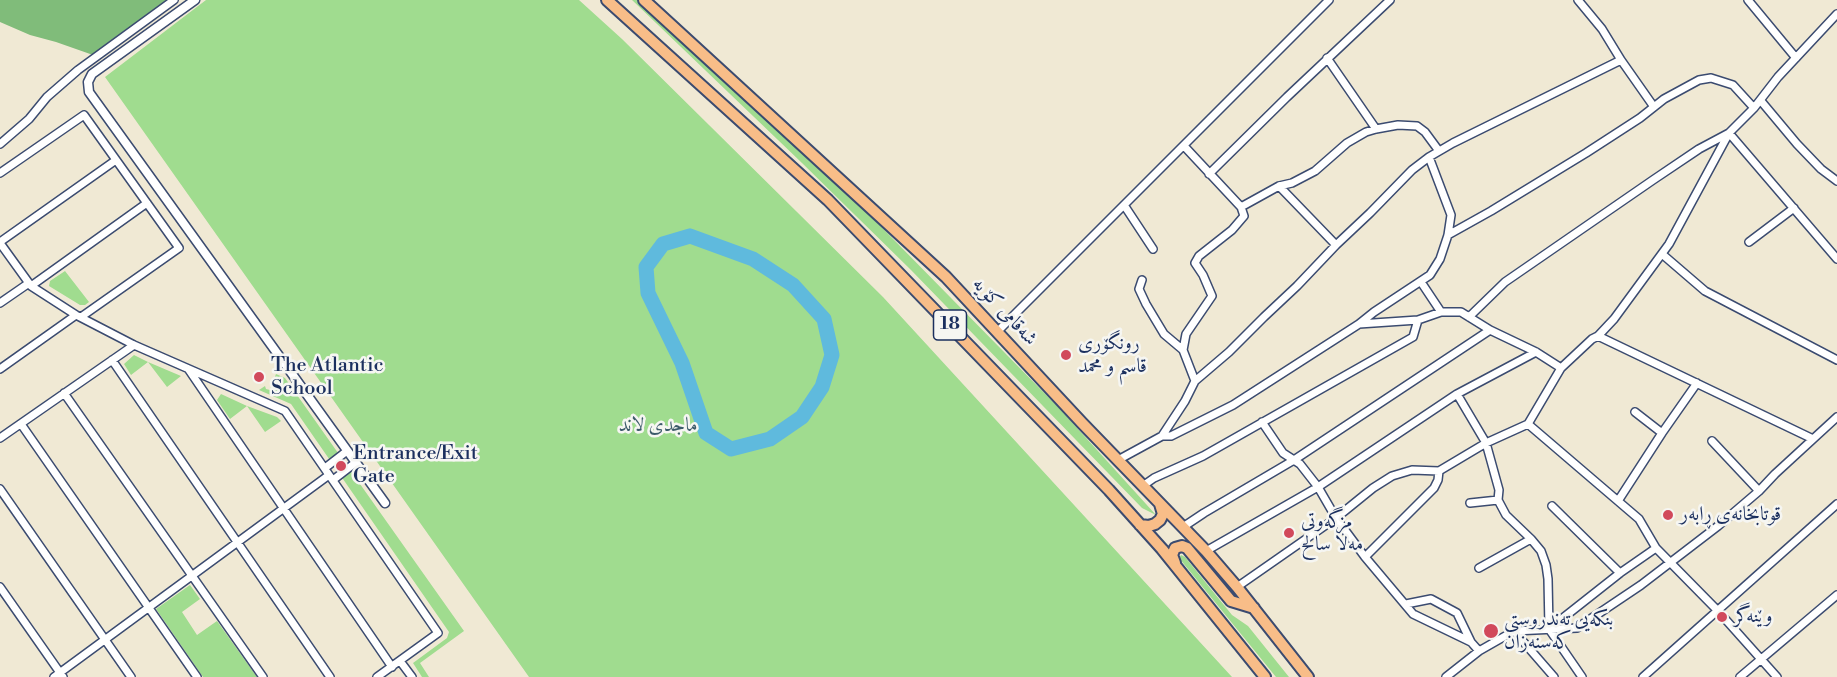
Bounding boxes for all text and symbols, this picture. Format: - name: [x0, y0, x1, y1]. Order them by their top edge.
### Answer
- street label: شەقامی کۆیە: [966, 273, 1042, 351]
- road number: 18: [934, 310, 966, 340]
- place label: رونگۆری قاسم و محمد: [1078, 332, 1147, 379]
- marker: رونگۆری قاسم و محمد: [1059, 348, 1073, 362]
- place label: The Atlantic School: [271, 354, 384, 401]
- marker: The Atlantic School: [252, 370, 266, 384]
- park label: ماجدی لاند: [618, 414, 698, 438]
- place label: Entrance/Exit Gate: [353, 442, 478, 489]
- marker: Entrance/Exit Gate: [334, 459, 348, 473]
- place label: قوتابخانەی ڕابەر: [1680, 503, 1781, 527]
- marker: قوتابخانەی ڕابەر: [1661, 508, 1675, 522]
- place label: مزگەوتی مەلا سالح: [1301, 510, 1363, 557]
- marker: مزگەوتی مەلا سالح: [1282, 526, 1296, 540]
- place label: وێنەگر: [1734, 605, 1772, 629]
- place label: بنکەیی تەندروستی کەسنەزان: [1504, 608, 1613, 655]
- marker: وێنەگر: [1715, 610, 1729, 624]
- marker: بنکەیی تەندروستی کەسنەزان: [1482, 622, 1500, 640]

